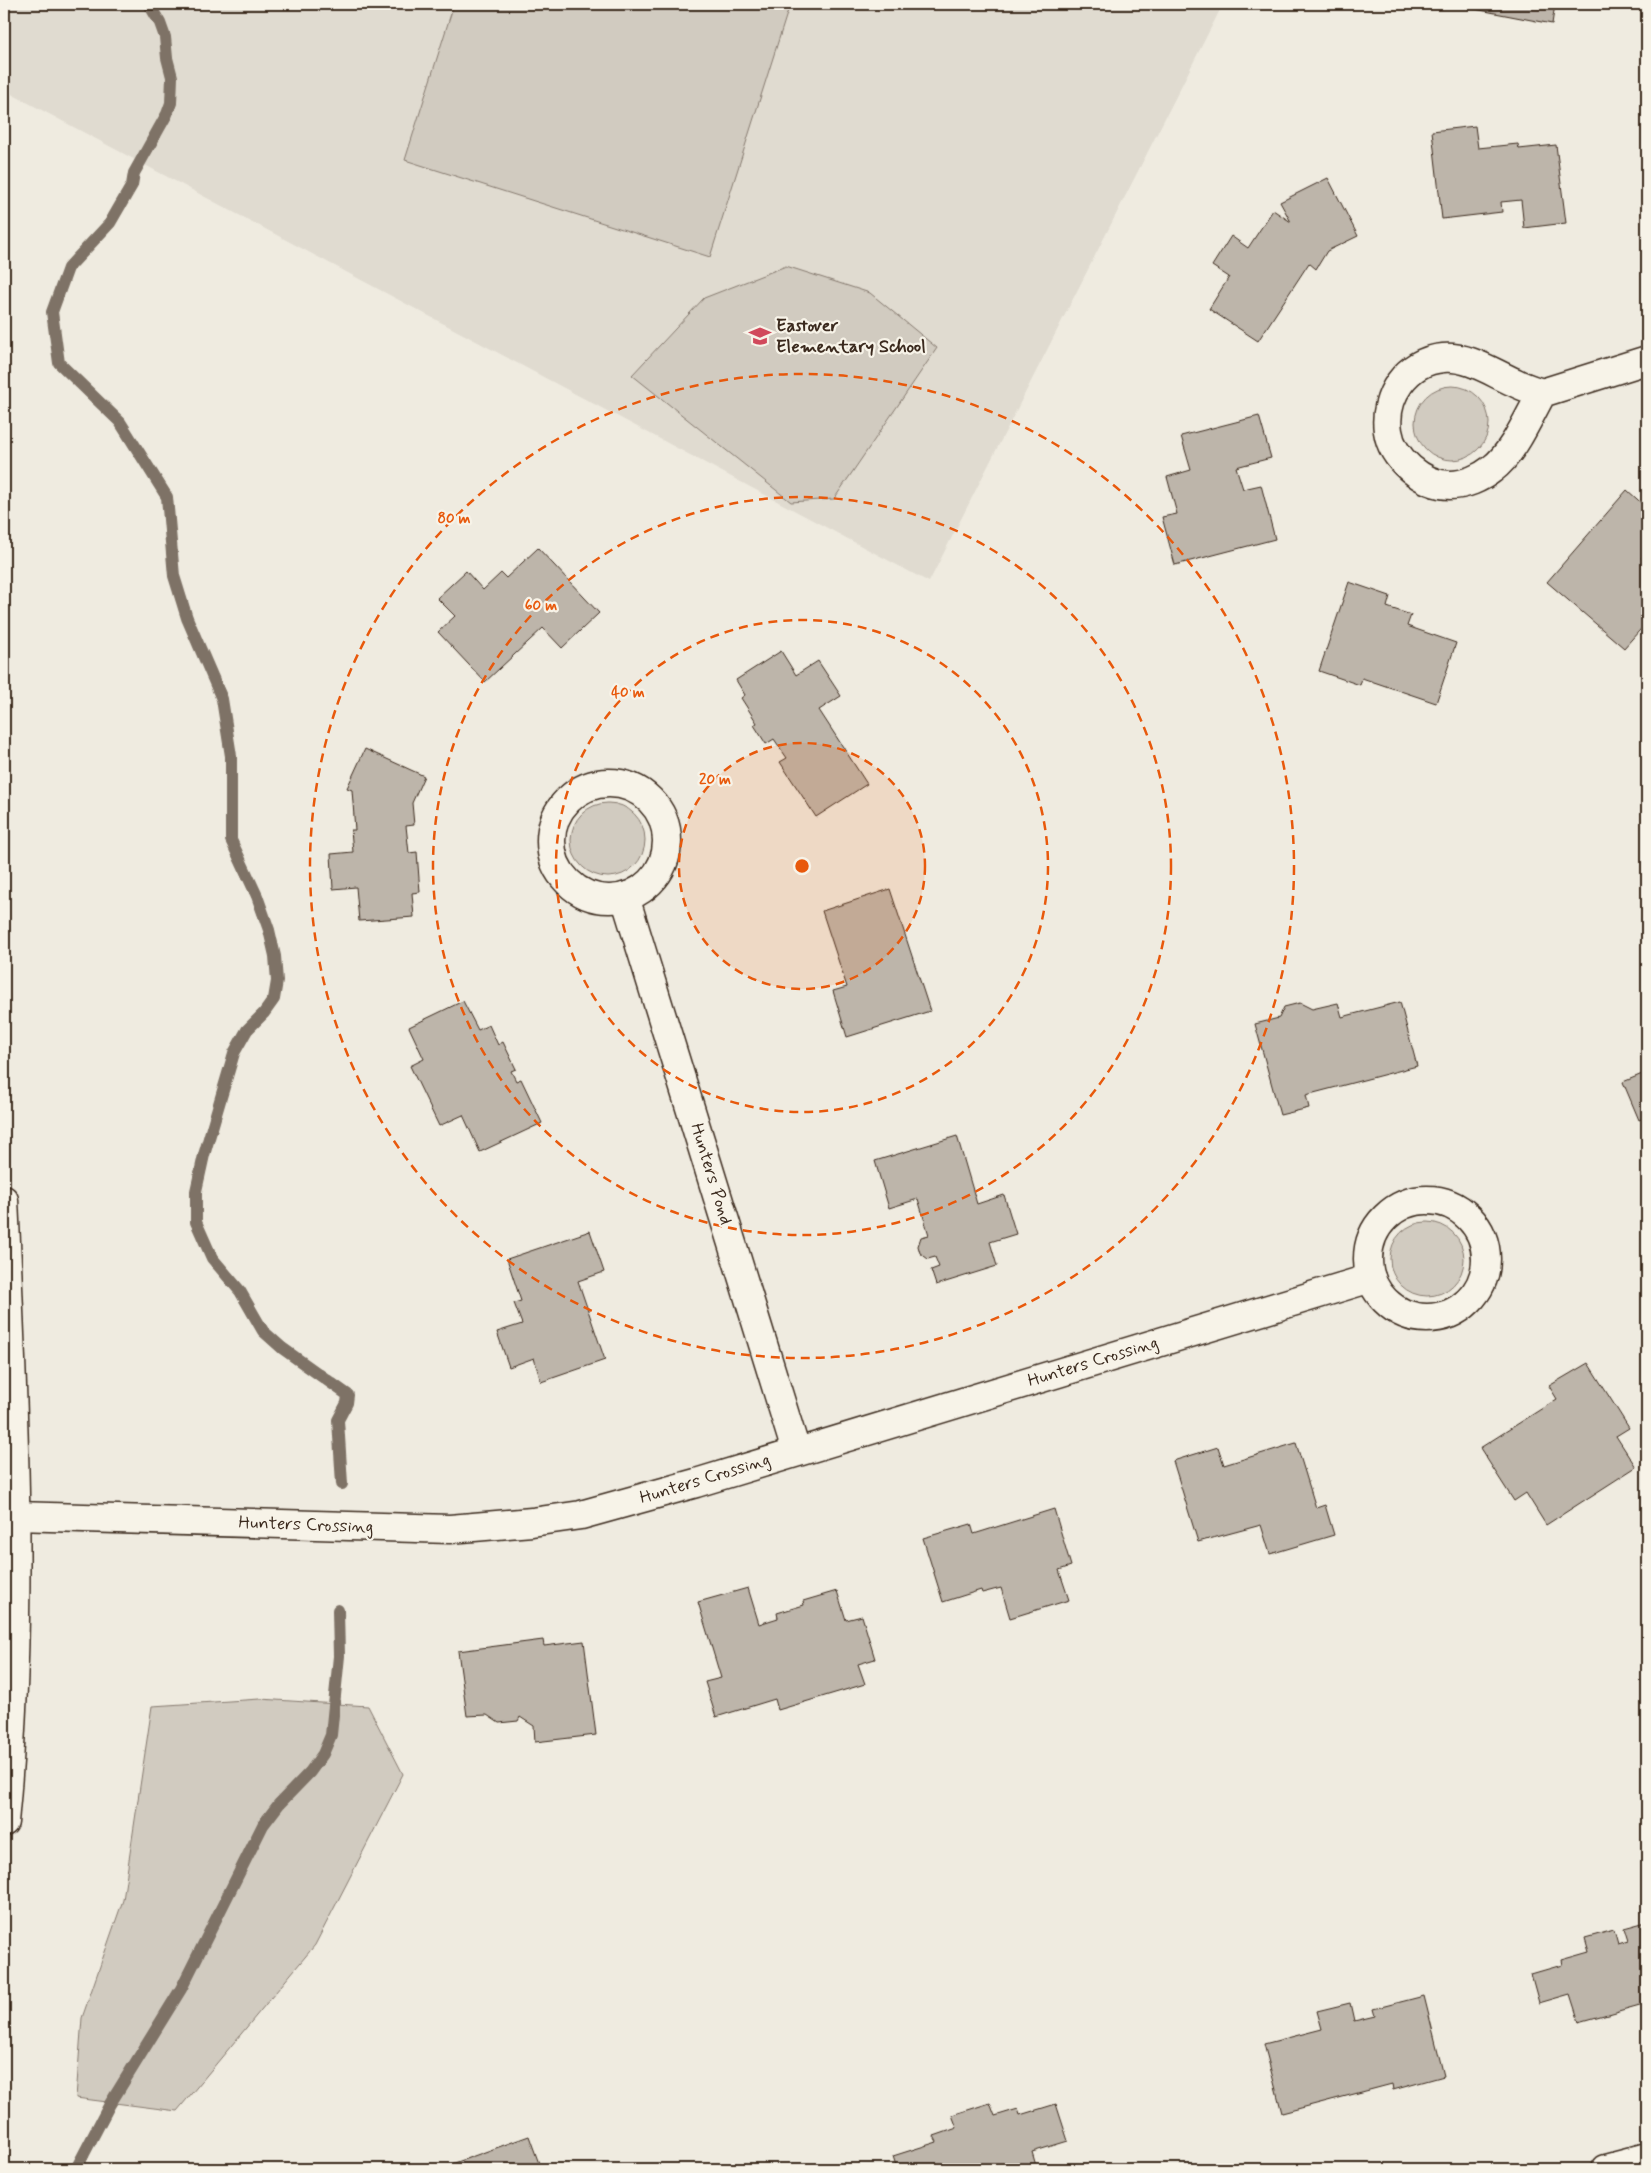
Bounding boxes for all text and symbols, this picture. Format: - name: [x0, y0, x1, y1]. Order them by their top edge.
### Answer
- place label: Eastover Elementary School: [776, 314, 926, 359]
- school or university icon: Eastover Elementary School: [747, 323, 773, 349]
- text: 80 m: [437, 509, 471, 529]
- text: 60 m: [525, 596, 557, 616]
- text: 40 m: [611, 683, 645, 703]
- text: 20 m: [699, 770, 731, 790]
- centre of rings: [793, 857, 811, 875]
- street label: Hunters Pond: [684, 1120, 738, 1228]
- street label: Hunters Crossing: [1025, 1331, 1161, 1393]
- street label: Hunters Crossing: [637, 1448, 773, 1510]
- street label: Hunters Crossing: [238, 1511, 374, 1539]

